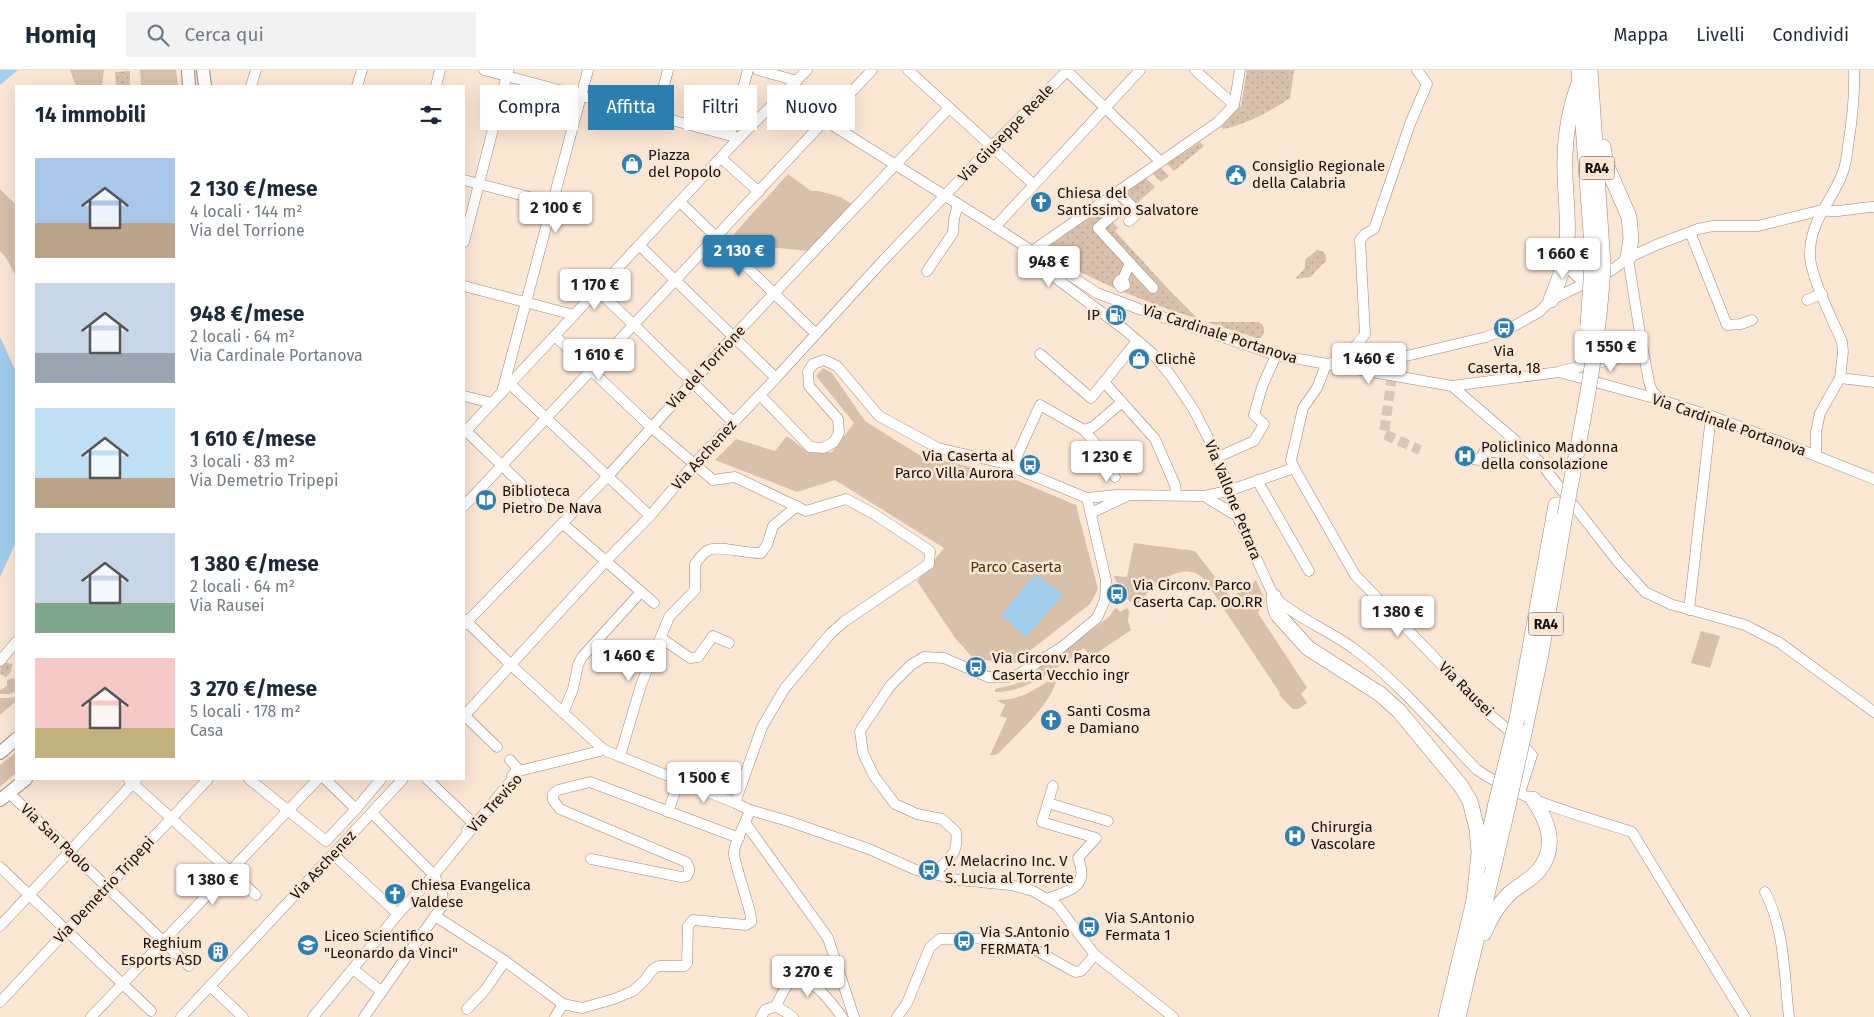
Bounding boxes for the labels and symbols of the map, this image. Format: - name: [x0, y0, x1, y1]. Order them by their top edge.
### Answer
- street label: Via Giuseppe Reale: [954, 80, 1058, 186]
- place label: Piazza del Popolo: [648, 146, 721, 181]
- shop icon: Piazza del Popolo: [620, 152, 644, 176]
- road number: RA4: [1580, 156, 1614, 180]
- place label: Consiglio Regionale della Calabria: [1252, 157, 1385, 192]
- public building icon: Consiglio Regionale della Calabria: [1224, 163, 1248, 187]
- place label: Chiesa del Santissimo Salvatore: [1057, 184, 1199, 219]
- church icon: Chiesa del Santissimo Salvatore: [1029, 190, 1053, 214]
- pin: 2 100 €: [510, 191, 602, 234]
- pin: 2 130 €: [693, 234, 785, 277]
- pin: 1 660 €: [1517, 238, 1609, 280]
- pin: 948 €: [1014, 246, 1084, 288]
- pin: 1 170 €: [549, 268, 641, 311]
- street label: Via Cardinale Portanova: [1140, 300, 1300, 368]
- fuel station icon: IP: [1104, 303, 1128, 327]
- place label: IP: [1087, 306, 1100, 324]
- bus stop icon: Via Caserta, 18: [1492, 316, 1516, 340]
- street label: Via del Torrione: [663, 322, 749, 412]
- pin: 1 550 €: [1565, 330, 1657, 373]
- pin: 1 610 €: [553, 338, 645, 381]
- pin: 1 460 €: [1323, 342, 1415, 385]
- place label: Via Caserta, 18: [1467, 342, 1541, 377]
- shop icon: Clichè: [1127, 347, 1151, 371]
- place label: Clichè: [1155, 350, 1196, 368]
- street label: Via Cardinale Portanova: [1649, 390, 1809, 460]
- street label: Via Aschenez: [668, 416, 740, 494]
- street label: Via Vallone Petrara: [1201, 437, 1265, 563]
- place label: Policlinico Madonna della consolazione: [1481, 438, 1618, 473]
- pin: 1 230 €: [1061, 440, 1153, 483]
- hospital icon: Policlinico Madonna della consolazione: [1453, 444, 1477, 468]
- place label: Via Caserta al Parco Villa Aurora: [895, 447, 1015, 482]
- bus stop icon: Via Caserta al Parco Villa Aurora: [1018, 453, 1042, 477]
- place label: Biblioteca Pietro De Nava: [502, 482, 602, 517]
- library icon: Biblioteca Pietro De Nava: [474, 488, 498, 512]
- park label: Parco Caserta: [970, 558, 1062, 576]
- place label: Via Circonv. Parco Caserta Cap. OO.RR: [1133, 576, 1263, 611]
- bus stop icon: Via Circonv. Parco Caserta Cap. OO.RR: [1105, 582, 1129, 606]
- pin: 1 380 €: [1352, 596, 1444, 638]
- road number: RA4: [1528, 612, 1564, 636]
- pin: 1 460 €: [583, 640, 675, 682]
- place label: Via Circonv. Parco Caserta Vecchio ingr: [992, 649, 1129, 684]
- bus stop icon: Via Circonv. Parco Caserta Vecchio ingr: [964, 655, 988, 679]
- street label: Via Rausei: [1435, 658, 1497, 720]
- place label: Santi Cosma e Damiano: [1067, 702, 1151, 737]
- church icon: Santi Cosma e Damiano: [1039, 708, 1063, 732]
- pin: 1 500 €: [658, 762, 750, 804]
- street label: Via Treviso: [464, 770, 526, 836]
- street label: Via San Paolo: [17, 800, 95, 876]
- place label: Chirurgia Vascolare: [1311, 818, 1375, 853]
- hospital icon: Chirurgia Vascolare: [1283, 824, 1307, 848]
- street label: Via Aschenez: [286, 826, 360, 903]
- street label: Via Demetrio Tripepi: [50, 833, 158, 947]
- place label: V. Melacrino Inc. V S. Lucia al Torrente: [945, 852, 1074, 887]
- bus stop icon: V. Melacrino Inc. V S. Lucia al Torrente: [917, 858, 941, 882]
- pin: 1 380 €: [167, 864, 259, 906]
- place label: Chiesa Evangelica Valdese: [411, 876, 531, 911]
- church icon: Chiesa Evangelica Valdese: [383, 882, 407, 906]
- place label: Via S.Antonio Fermata 1: [1105, 909, 1195, 944]
- bus stop icon: Via S.Antonio Fermata 1: [1077, 915, 1101, 939]
- place label: Via S.Antonio FERMATA 1: [980, 923, 1070, 958]
- place label: Liceo Scientifico "Leonardo da Vinci": [324, 927, 458, 962]
- bus stop icon: Via S.Antonio FERMATA 1: [952, 929, 976, 953]
- school or university icon: Liceo Scientifico "Leonardo da Vinci": [296, 933, 320, 957]
- place label: Reghium Esports ASD: [121, 934, 202, 969]
- building icon: Reghium Esports ASD: [206, 940, 230, 964]
- pin: 3 270 €: [762, 956, 854, 998]

